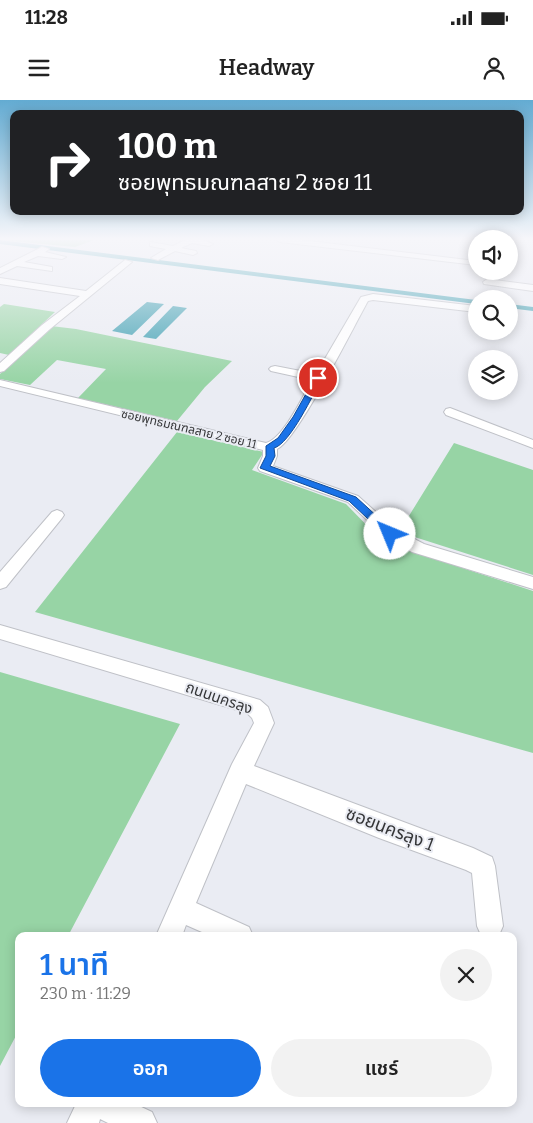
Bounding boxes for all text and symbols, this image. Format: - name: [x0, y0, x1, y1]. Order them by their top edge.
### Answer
- text: 11:28: [25, 6, 68, 29]
- icon: menu: [25, 54, 53, 82]
- text: Headway: [219, 54, 314, 81]
- icon: person: [480, 54, 508, 82]
- text: 100 m: [118, 125, 217, 167]
- icon: right: [35, 130, 100, 195]
- text: ซอยพุทธมณฑลสาย 2 ซอย 11: [118, 169, 372, 196]
- map controls: [468, 230, 518, 400]
- button: sound: [468, 230, 518, 280]
- button: search: [468, 290, 518, 340]
- button: layers: [468, 350, 518, 400]
- pin: [297, 357, 339, 399]
- icon: arrive: [304, 364, 332, 392]
- street label: ซอยพุทธมณฑลสาย 2 ซอย 11: [120, 407, 258, 451]
- position arrow: [363, 507, 415, 559]
- street label: ถนนนครลุง: [183, 678, 255, 718]
- street label: ซอยนครลุง 1: [343, 802, 438, 856]
- text: 1 นาที: [40, 947, 109, 983]
- button: close: [440, 949, 492, 1001]
- text: 230 m · 11:29: [40, 984, 131, 1003]
- button: ออก: [40, 1039, 261, 1097]
- button: แชร์: [271, 1039, 492, 1097]

